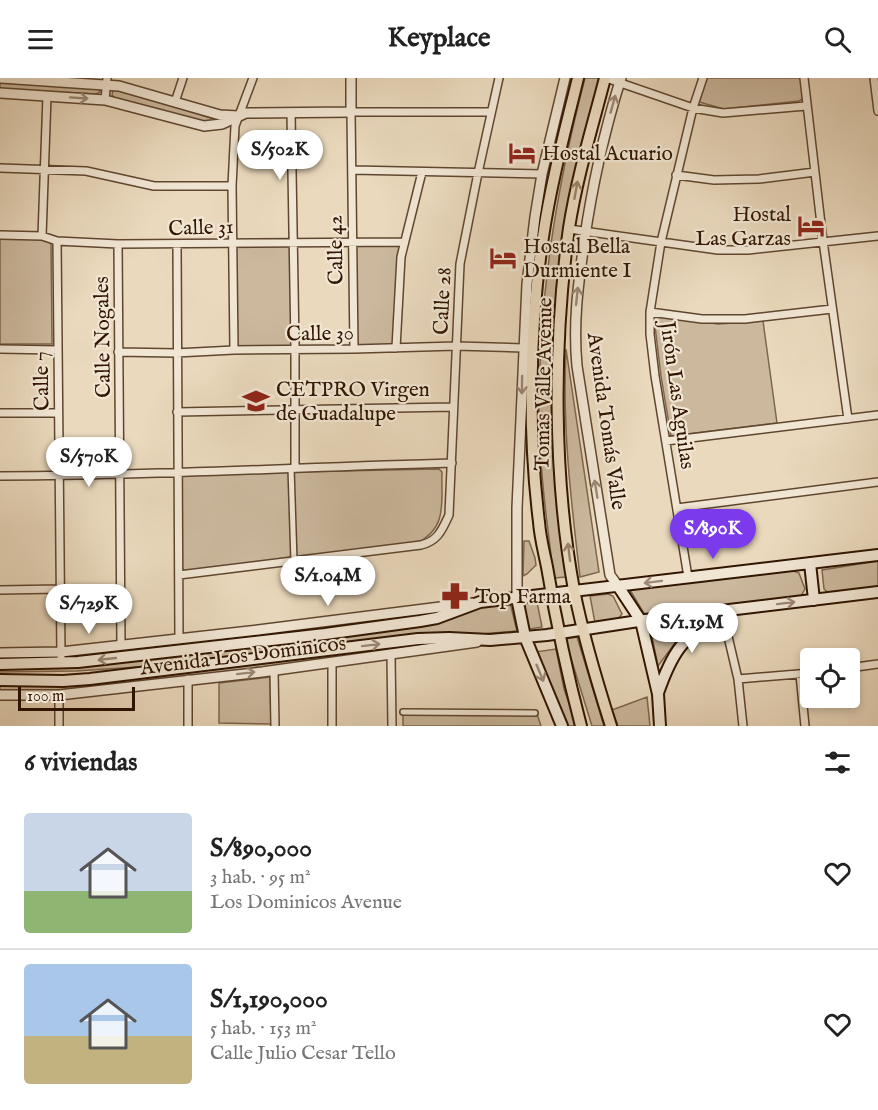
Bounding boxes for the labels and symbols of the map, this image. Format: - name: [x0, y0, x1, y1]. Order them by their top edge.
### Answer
- one-way arrow: [69, 92, 89, 103]
- one-way arrow: [608, 95, 619, 114]
- pin: S/502K: [231, 130, 329, 181]
- hotel icon: Hostal Acuario: [507, 138, 537, 168]
- place label: Hostal Acuario: [542, 141, 673, 168]
- one-way arrow: [571, 181, 582, 201]
- place label: Hostal Las Garzas: [695, 202, 791, 253]
- hotel icon: Hostal Las Garzas: [796, 211, 826, 241]
- street label: Calle 31: [168, 214, 234, 243]
- street label: Calle 42: [322, 215, 351, 285]
- place label: Hostal Bella Durmiente I: [523, 234, 631, 285]
- hotel icon: Hostal Bella Durmiente I: [488, 243, 518, 273]
- street label: Calle 28: [428, 267, 459, 336]
- street label: Calle Nogales: [89, 276, 118, 398]
- one-way arrow: [572, 286, 583, 306]
- street label: Tomas Valle Avenue: [529, 297, 560, 471]
- street label: Jirón Las Aguilas: [652, 318, 700, 471]
- street label: Calle 30: [286, 320, 354, 349]
- street label: Avenida Tomás Valle: [580, 330, 631, 512]
- street label: Calle 7: [28, 351, 57, 411]
- one-way arrow: [517, 374, 528, 394]
- place label: CETPRO Virgen de Guadalupe: [276, 377, 430, 428]
- school or university icon: CETPRO Virgen de Guadalupe: [241, 386, 271, 416]
- pin: S/570K: [40, 437, 138, 488]
- one-way arrow: [591, 480, 602, 499]
- pin: S/890K: [664, 509, 762, 560]
- one-way arrow: [564, 542, 575, 562]
- pin: S/1.04M: [273, 556, 383, 607]
- one-way arrow: [644, 576, 663, 587]
- pharmacy icon: Top Farma: [440, 581, 470, 611]
- pin: S/729K: [40, 584, 138, 635]
- place label: Top Farma: [475, 584, 572, 611]
- one-way arrow: [776, 598, 796, 609]
- pin: S/1.19M: [637, 603, 747, 654]
- street label: Avenida Los Dominicos: [138, 630, 348, 683]
- one-way arrow: [361, 639, 381, 650]
- one-way arrow: [97, 654, 117, 665]
- one-way arrow: [535, 664, 546, 682]
- one-way arrow: [236, 668, 256, 679]
- scale bar: [18, 684, 135, 712]

